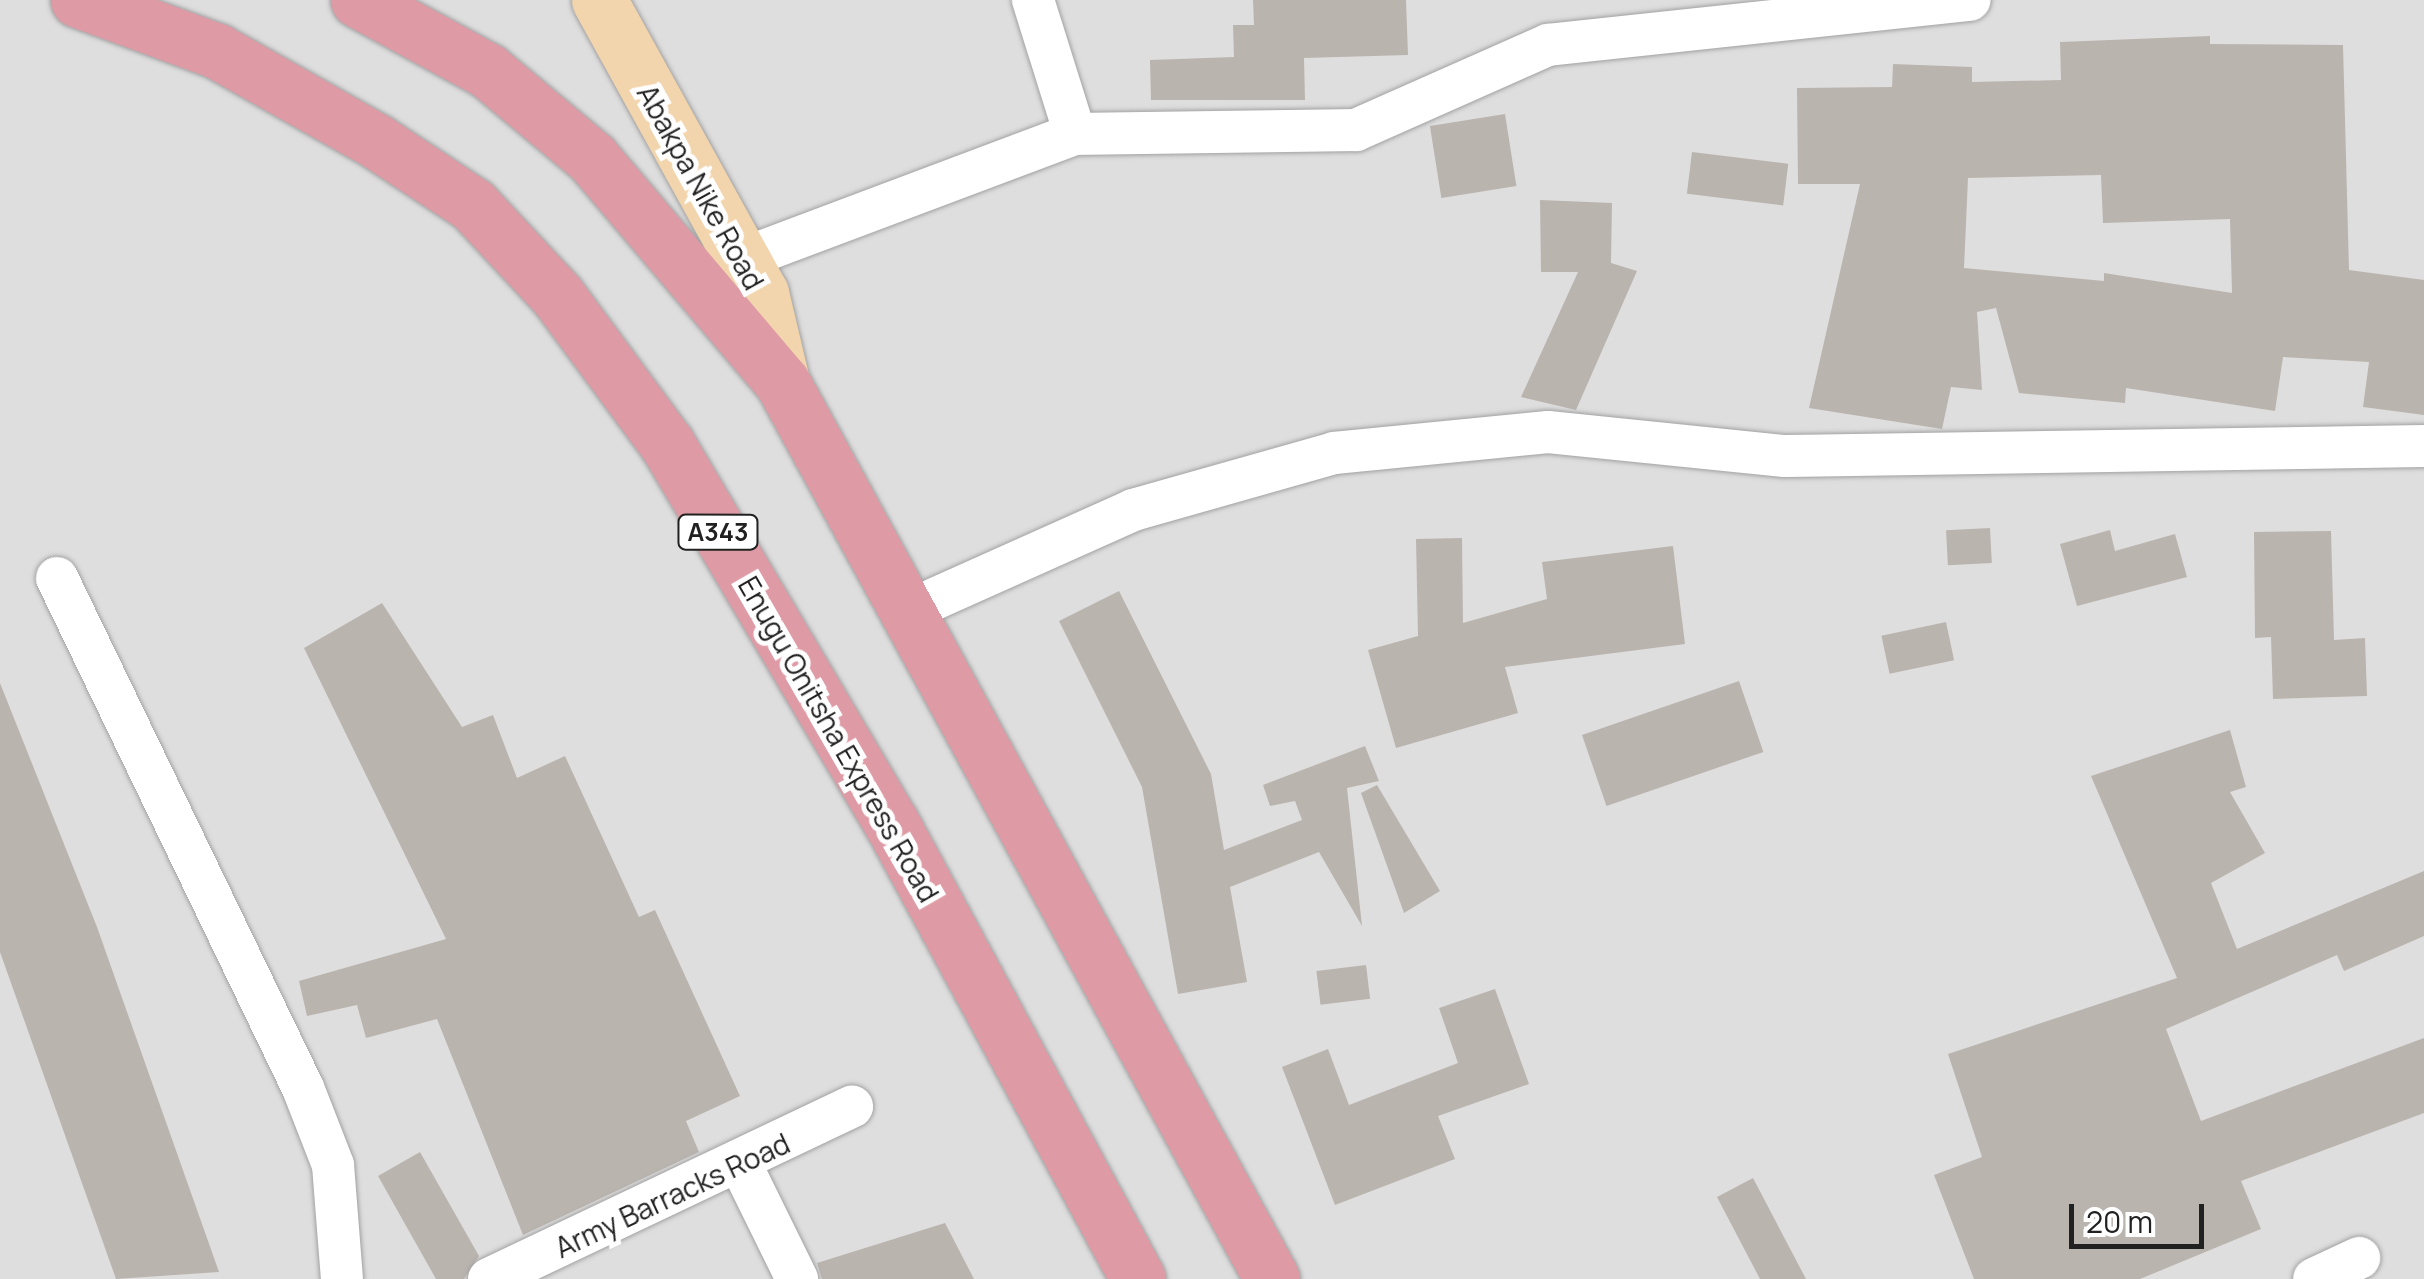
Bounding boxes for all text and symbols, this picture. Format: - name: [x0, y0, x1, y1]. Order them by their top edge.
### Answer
- street label: Abakpa Nike Road: [631, 79, 771, 295]
- road number: A343: [676, 512, 760, 552]
- street label: Enugu Onitsha Express Road: [732, 570, 946, 908]
- street label: Army Barracks Road: [549, 1126, 795, 1264]
- scale bar: [2074, 1184, 2209, 1246]
- text: 20 m: [2086, 1201, 2153, 1242]

